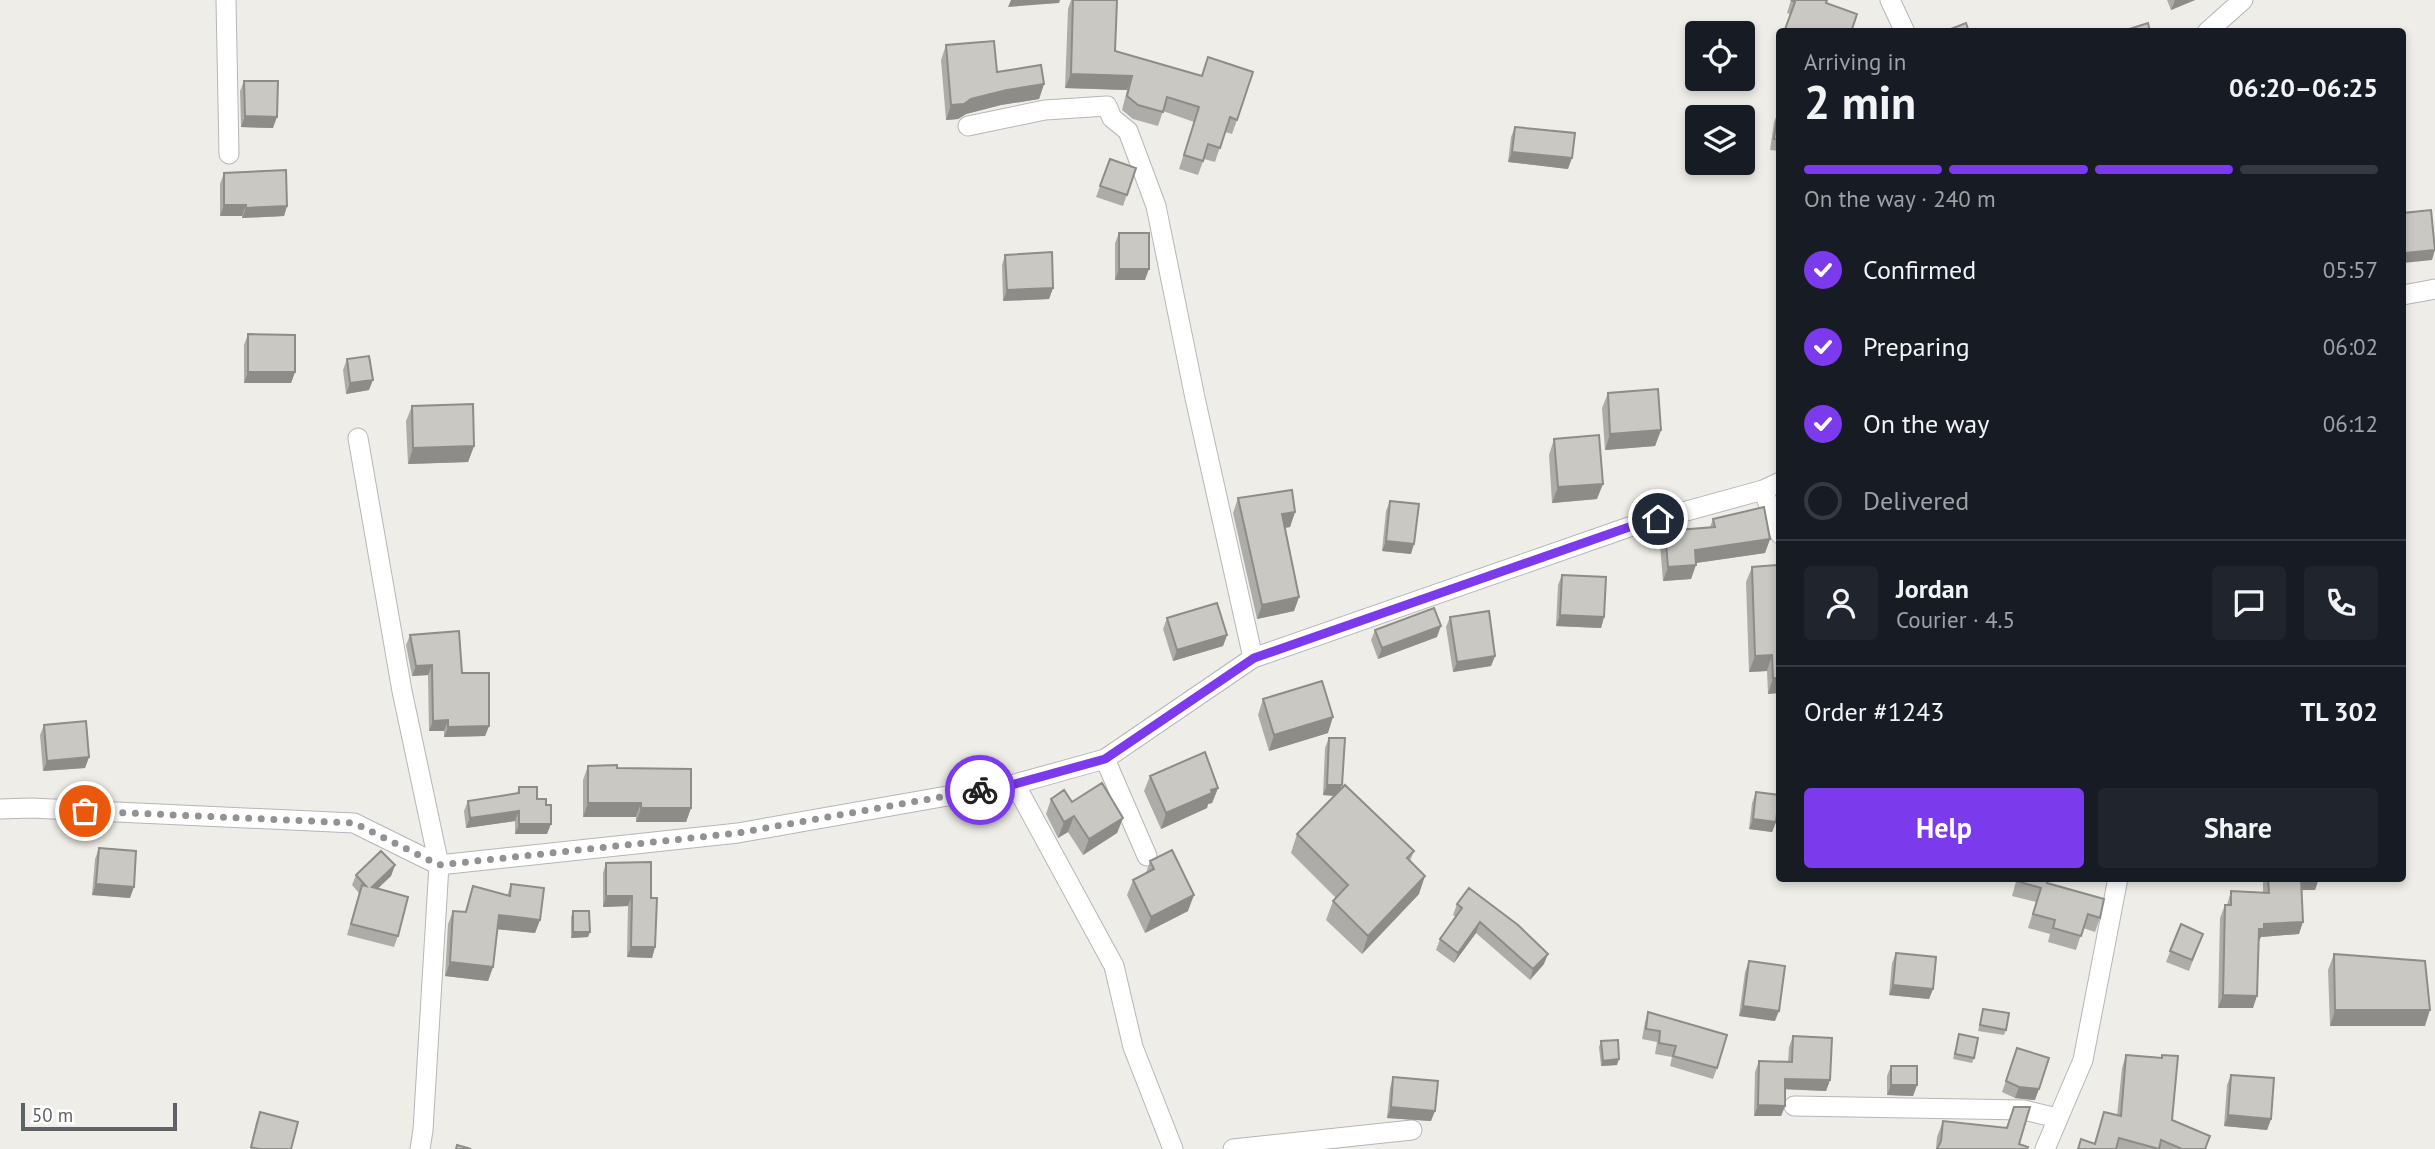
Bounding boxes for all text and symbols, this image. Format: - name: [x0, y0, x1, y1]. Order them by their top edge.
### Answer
- map controls: [1685, 21, 1755, 175]
- button: locate: [1685, 21, 1755, 91]
- text: Arriving in: [1804, 47, 1906, 76]
- text: 06:20–06:25: [2229, 71, 2378, 104]
- text: 2 min: [1804, 72, 1916, 132]
- button: layers: [1685, 105, 1755, 175]
- text: On the way · 240 m: [1804, 184, 1996, 213]
- icon: check: [1804, 251, 1842, 289]
- text: Confirmed: [1863, 253, 1976, 286]
- text: 05:57: [2323, 255, 2378, 284]
- icon: check: [1804, 328, 1842, 366]
- text: Preparing: [1863, 330, 1970, 363]
- text: 06:02: [2323, 332, 2378, 361]
- icon: check: [1804, 405, 1842, 443]
- text: On the way: [1863, 407, 1989, 440]
- text: 06:12: [2323, 409, 2378, 438]
- text: Delivered: [1863, 484, 1969, 517]
- pin: [1628, 489, 1688, 549]
- icon: home: [1639, 500, 1677, 538]
- button: person: [1804, 566, 1878, 640]
- button: chat: [2212, 566, 2286, 640]
- button: phone: [2304, 566, 2378, 640]
- text: Jordan: [1896, 572, 1969, 605]
- text: Courier · 4.5: [1896, 605, 2015, 634]
- text: Order #1243: [1804, 695, 1944, 728]
- text: TL 302: [2300, 695, 2378, 728]
- courier: [945, 755, 1015, 825]
- icon: bike: [961, 771, 999, 809]
- pin: [55, 781, 115, 841]
- button: Help: [1804, 788, 2084, 868]
- button: Share: [2098, 788, 2378, 868]
- icon: bag: [66, 792, 104, 830]
- scale bar: [21, 1100, 177, 1132]
- text: 50 m: [32, 1103, 73, 1127]

